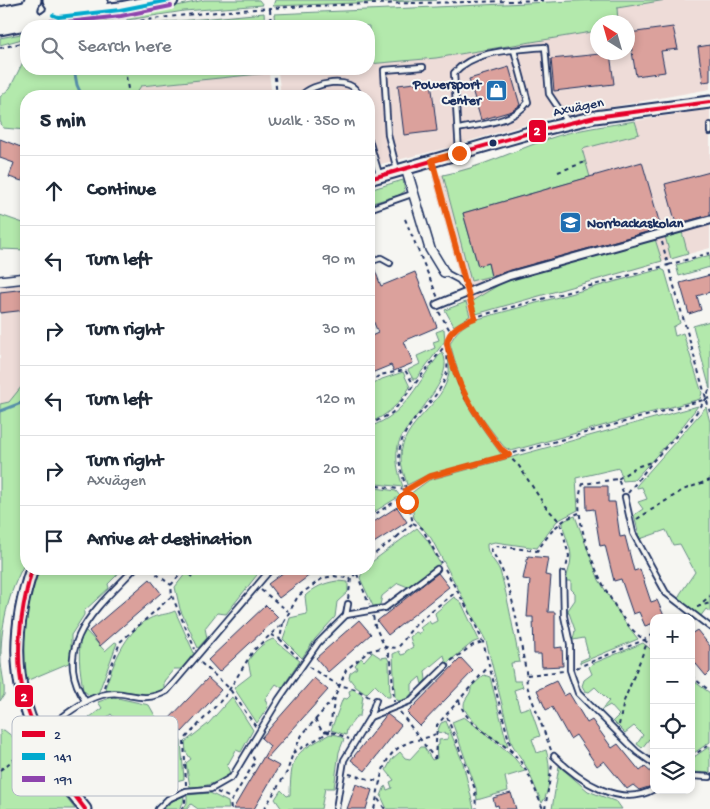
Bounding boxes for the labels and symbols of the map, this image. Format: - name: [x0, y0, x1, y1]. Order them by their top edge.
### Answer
- north arrow: [590, 15, 635, 60]
- place label: Powersport Center: [412, 77, 483, 110]
- shop icon: Powersport Center: [485, 79, 509, 103]
- street label: Axvägen: [552, 95, 606, 122]
- line badge: 2: [528, 119, 547, 143]
- text: 2: [534, 124, 541, 141]
- unlabelled marker: [488, 138, 498, 148]
- route end: [448, 142, 471, 165]
- school or university icon: Norrbackaskolan: [559, 210, 583, 234]
- place label: Norrbackaskolan: [587, 216, 684, 233]
- route start: [396, 491, 419, 514]
- line badge: 2: [14, 684, 34, 708]
- text: 2: [21, 690, 28, 707]
- legend: [12, 716, 178, 796]
- text: 2: [54, 728, 61, 745]
- text: 141: [53, 750, 72, 767]
- text: 191: [53, 773, 72, 790]

